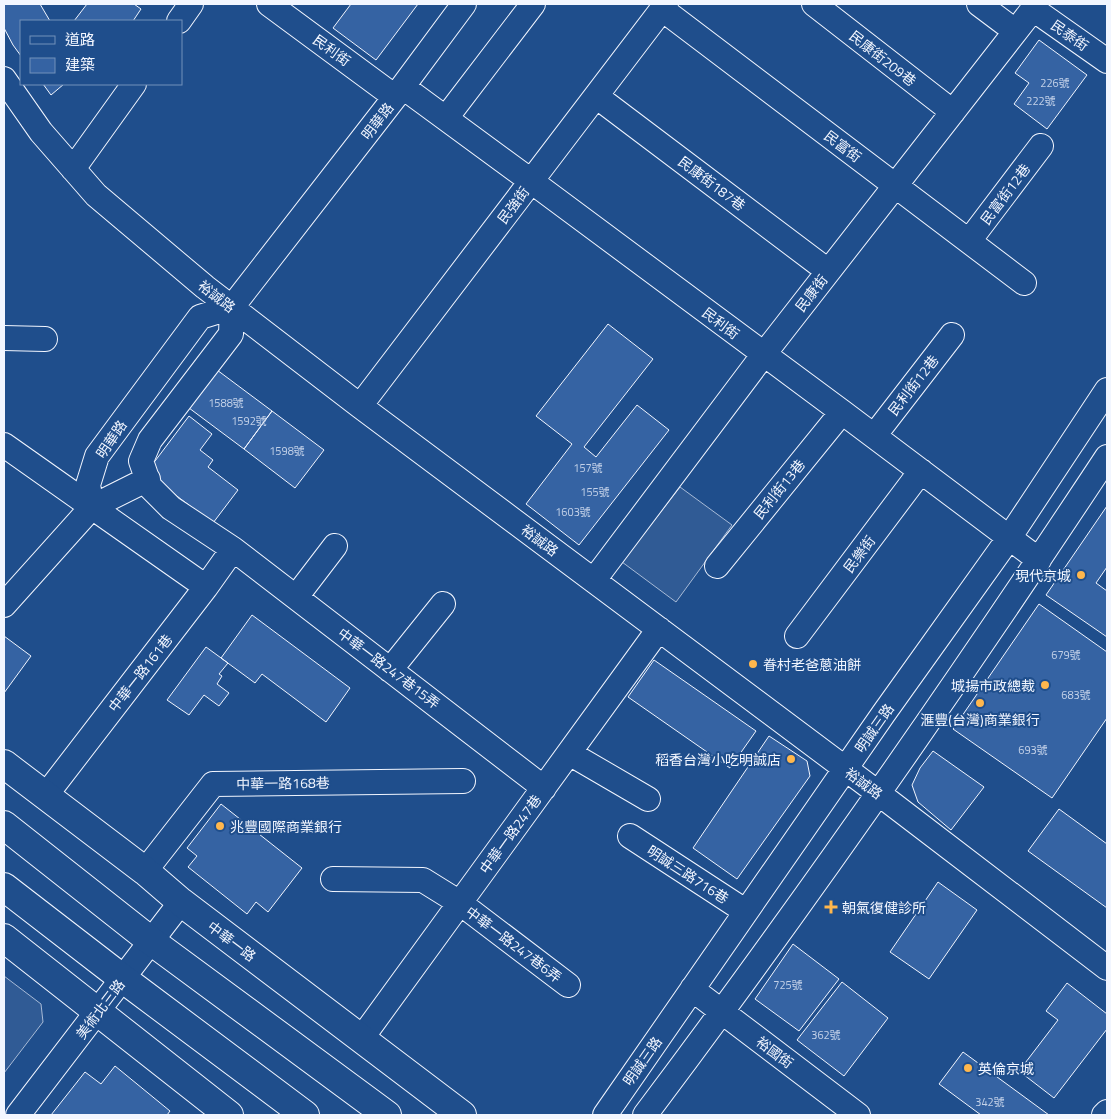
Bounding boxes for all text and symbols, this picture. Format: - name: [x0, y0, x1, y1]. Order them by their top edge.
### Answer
- street label: 民泰街: [1047, 14, 1093, 56]
- legend: [20, 20, 182, 85]
- street label: 民康街209巷: [845, 25, 921, 91]
- text: 道路: [65, 28, 95, 51]
- street label: 民利街: [309, 29, 355, 71]
- text: 建築: [65, 53, 95, 76]
- house number: 226號: [1040, 75, 1070, 91]
- house number: 222號: [1026, 93, 1056, 109]
- street label: 明華路: [356, 98, 398, 144]
- street label: 民富街: [820, 125, 866, 167]
- street label: 民康街187巷: [674, 151, 750, 215]
- street label: 民富街12巷: [975, 159, 1035, 229]
- street label: 民強街: [492, 182, 534, 228]
- street label: 民康街: [790, 270, 832, 316]
- street label: 裕誠路: [194, 275, 240, 317]
- street label: 民利街: [698, 302, 744, 344]
- street label: 民利街12巷: [883, 350, 943, 420]
- house number: 1588號: [208, 395, 244, 411]
- house number: 1592號: [231, 413, 267, 429]
- street label: 明華路: [91, 416, 131, 462]
- house number: 1598號: [269, 443, 305, 459]
- street label: 民利街13巷: [748, 455, 810, 523]
- house number: 157號: [573, 460, 603, 476]
- house number: 155號: [580, 484, 610, 500]
- house number: 1603號: [555, 504, 591, 520]
- street label: 裕誠路: [517, 519, 563, 561]
- street label: 民樂街: [838, 531, 880, 577]
- place label: 現代京城: [1015, 565, 1071, 586]
- marker: 現代京城: [1075, 569, 1087, 581]
- street label: 中華一路247巷15弄: [333, 623, 445, 713]
- street label: 中華一路161巷: [103, 630, 177, 716]
- house number: 679號: [1051, 647, 1081, 663]
- place label: 眷村老爸蔥油餅: [763, 654, 861, 675]
- marker: 眷村老爸蔥油餅: [747, 658, 759, 670]
- place label: 城揚市政總裁: [951, 675, 1035, 696]
- marker: 城揚市政總裁: [1039, 679, 1051, 691]
- house number: 683號: [1061, 687, 1091, 703]
- marker: 滙豐(台灣)商業銀行: [974, 697, 986, 709]
- street label: 明誠三路: [849, 699, 899, 757]
- place label: 滙豐(台灣)商業銀行: [920, 709, 1040, 730]
- house number: 693號: [1018, 742, 1048, 758]
- place label: 稻香台灣小吃明誠店: [655, 749, 781, 770]
- marker: 稻香台灣小吃明誠店: [785, 753, 797, 765]
- street label: 裕誠路: [841, 762, 887, 804]
- street label: 中華一路168巷: [236, 772, 330, 794]
- street label: 中華一路247巷: [474, 790, 546, 878]
- place label: 兆豐國際商業銀行: [230, 816, 342, 837]
- marker: 兆豐國際商業銀行: [214, 820, 226, 832]
- street label: 明誠三路716巷: [643, 840, 733, 908]
- place label: 朝氣復健診所: [842, 897, 926, 918]
- marker: 朝氣復健診所: [824, 900, 838, 914]
- street label: 中華一路247巷6弄: [462, 901, 566, 987]
- street label: 中華一路: [203, 916, 261, 966]
- street label: 美術北三路: [71, 975, 129, 1043]
- house number: 725號: [773, 977, 803, 993]
- house number: 362號: [811, 1027, 841, 1043]
- street label: 裕國街: [752, 1031, 798, 1073]
- street label: 明誠三路: [617, 1032, 667, 1090]
- place label: 英倫京城: [978, 1058, 1034, 1079]
- marker: 英倫京城: [962, 1062, 974, 1074]
- house number: 342號: [975, 1094, 1005, 1110]

